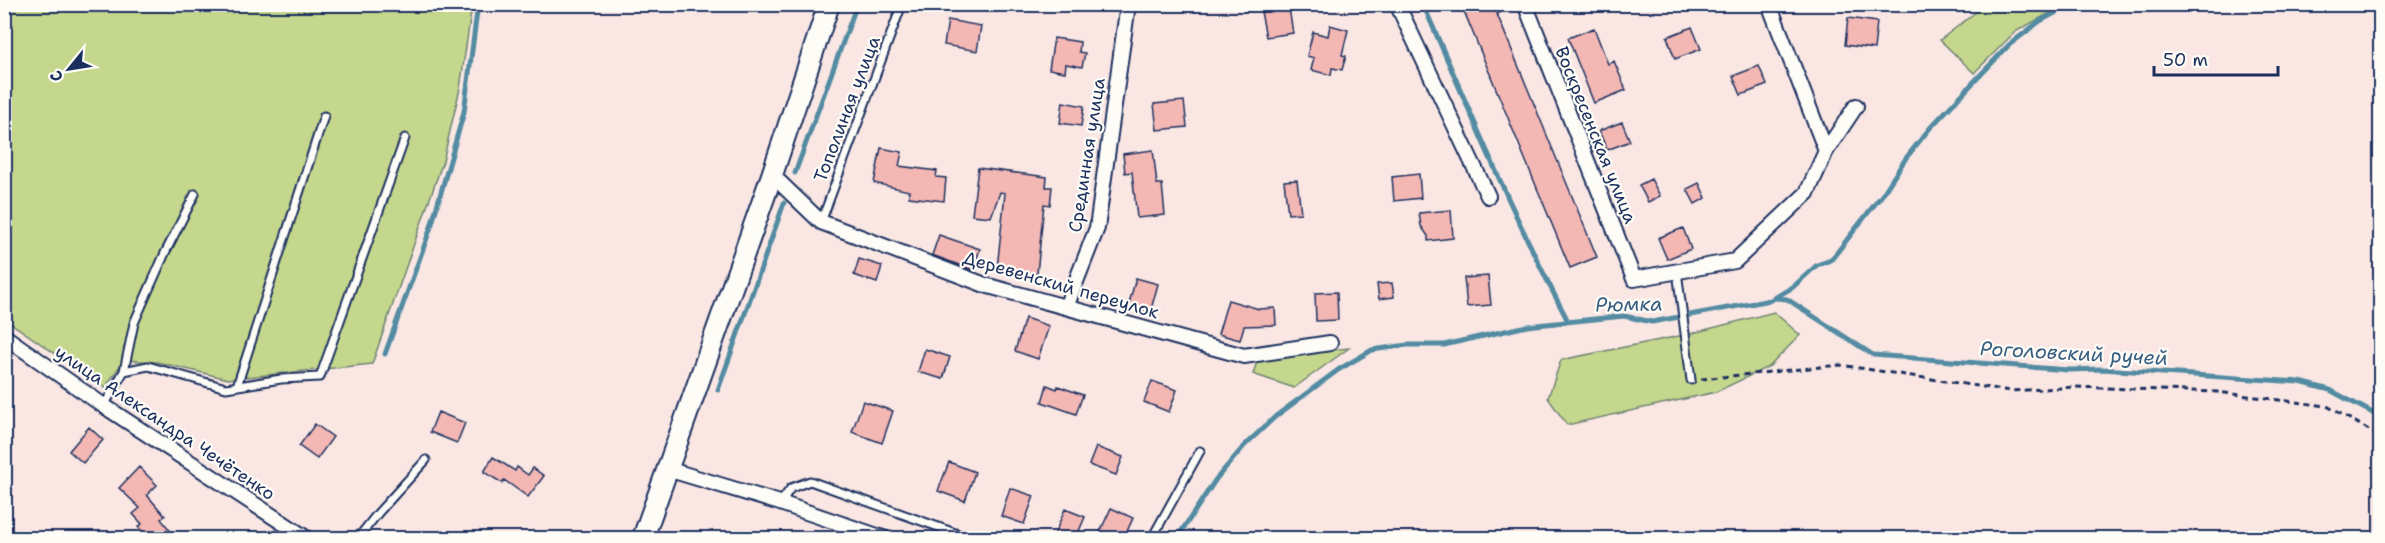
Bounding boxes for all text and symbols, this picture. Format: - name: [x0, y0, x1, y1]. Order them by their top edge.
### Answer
- street label: Тополиная улица: [808, 33, 886, 185]
- north arrow: [39, 39, 99, 99]
- scale bar: [2154, 39, 2278, 77]
- street label: Воскресенская улица: [1549, 43, 1643, 227]
- text: 50 m: [2163, 48, 2208, 72]
- text: С: [45, 67, 68, 86]
- street label: Срединная улица: [1063, 76, 1111, 234]
- street label: Деревенский переулок: [960, 246, 1162, 325]
- water label: Рюмка: [1595, 290, 1663, 318]
- water label: Роголовский ручей: [1979, 335, 2169, 371]
- street label: улица Александра Чечётенко: [50, 340, 280, 506]

